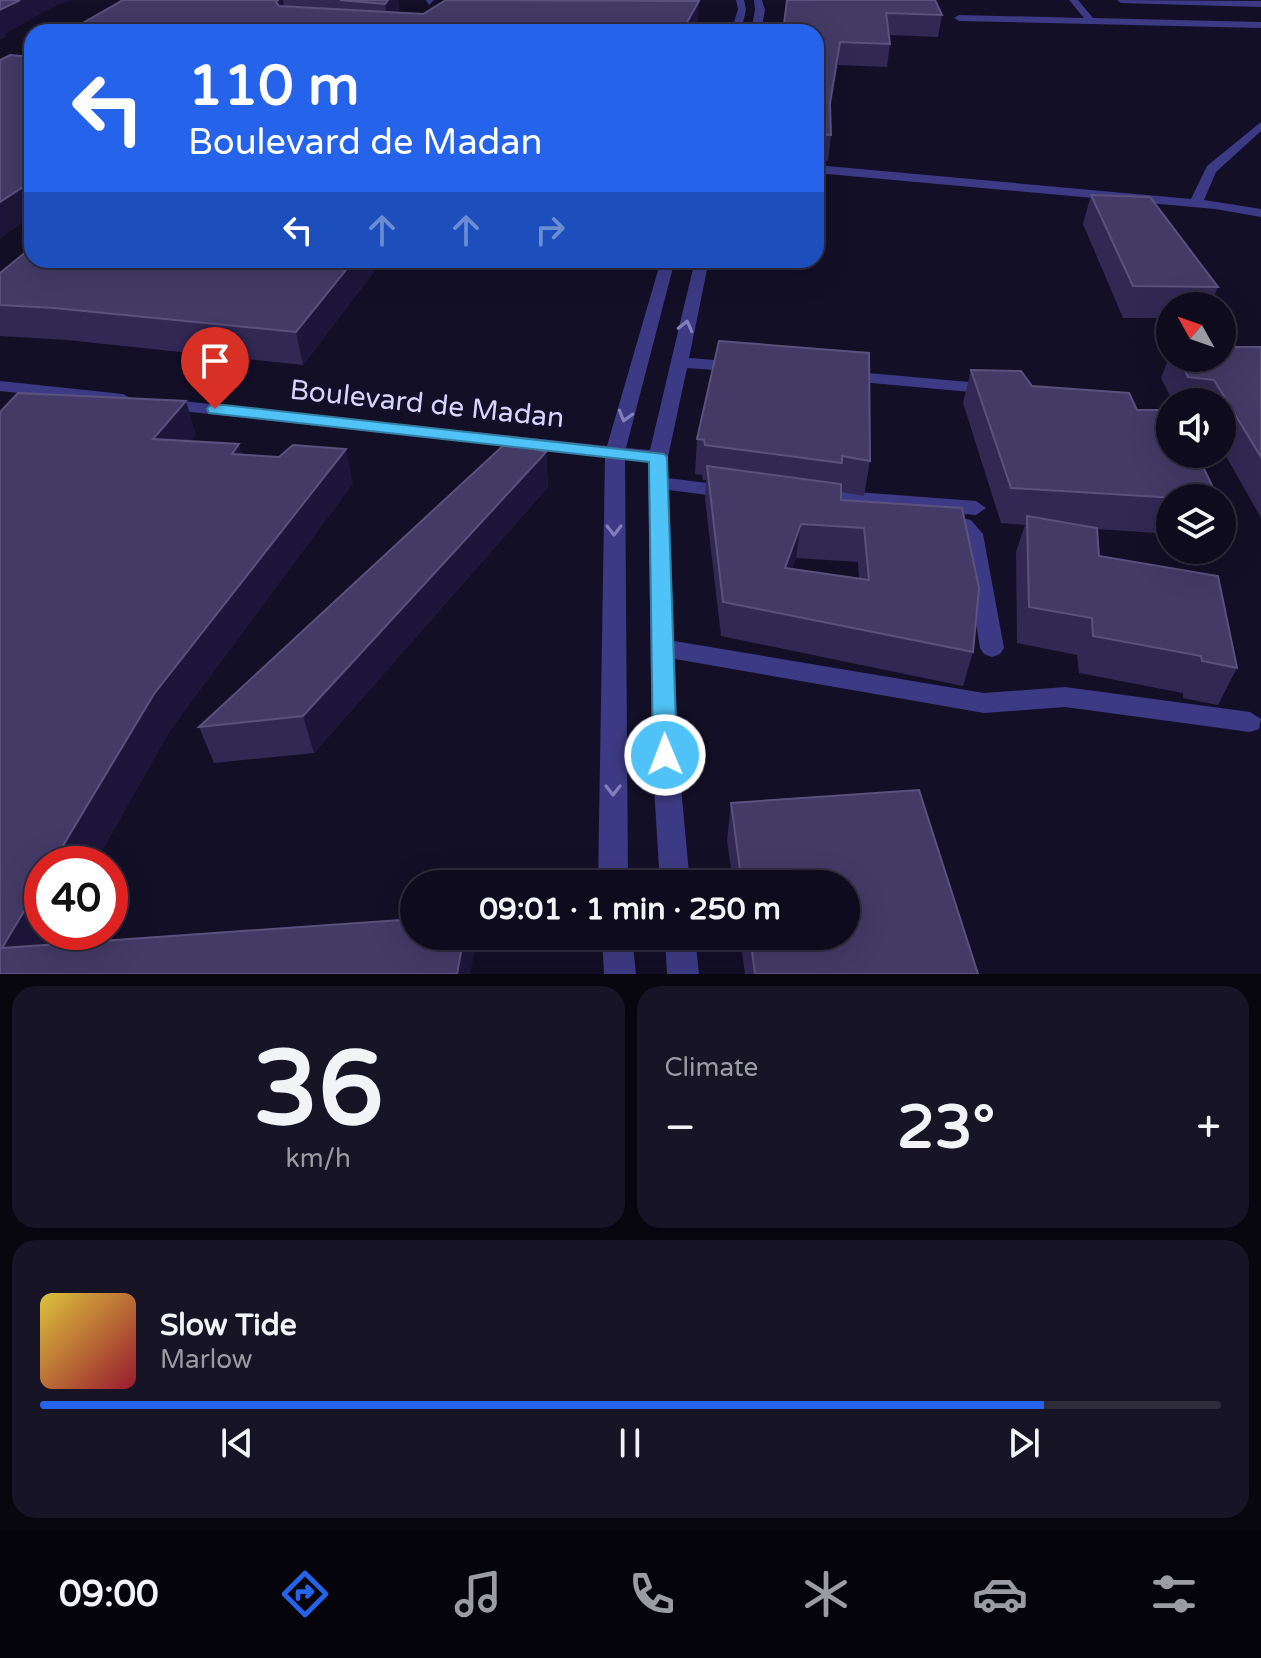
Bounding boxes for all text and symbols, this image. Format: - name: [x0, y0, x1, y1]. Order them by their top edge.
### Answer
- text: 110 m: [188, 53, 359, 120]
- icon: left: [56, 56, 160, 160]
- text: Boulevard de Madan: [188, 121, 543, 164]
- icon: left: [276, 208, 320, 252]
- icon: ahead: [360, 208, 404, 252]
- icon: ahead: [444, 208, 488, 252]
- icon: right: [528, 208, 572, 252]
- north arrow: [1156, 292, 1236, 372]
- map controls: [1156, 292, 1236, 564]
- one-way arrow: [677, 320, 694, 334]
- pin: [181, 327, 249, 409]
- icon: arrive: [193, 339, 237, 383]
- street label: Boulevard de Madan: [288, 373, 566, 435]
- button: sound: [1156, 388, 1236, 468]
- one-way arrow: [617, 409, 634, 423]
- button: layers: [1156, 484, 1236, 564]
- one-way arrow: [606, 524, 623, 537]
- position arrow: [623, 713, 707, 797]
- one-way arrow: [605, 784, 622, 797]
- speed limit sign: 40: [24, 846, 128, 950]
- text: 09:01 · 1 min · 250 m: [479, 891, 781, 928]
- text: 36: [253, 1028, 384, 1153]
- text: Climate: [665, 1052, 758, 1083]
- text: 23°: [897, 1092, 995, 1164]
- text: −: [665, 1102, 696, 1155]
- text: +: [1196, 1102, 1221, 1155]
- text: km/h: [286, 1143, 351, 1174]
- text: Slow Tide: [160, 1307, 297, 1344]
- text: Marlow: [160, 1344, 252, 1375]
- icon: previous: [215, 1421, 259, 1465]
- icon: pause: [608, 1421, 652, 1465]
- icon: next: [1002, 1421, 1046, 1465]
- icon: directions: [277, 1566, 333, 1622]
- icon: music: [450, 1566, 506, 1622]
- icon: phone: [624, 1566, 680, 1622]
- icon: climate: [798, 1566, 854, 1622]
- icon: car: [972, 1566, 1028, 1622]
- icon: filters: [1146, 1566, 1202, 1622]
- text: 09:00: [59, 1573, 159, 1616]

